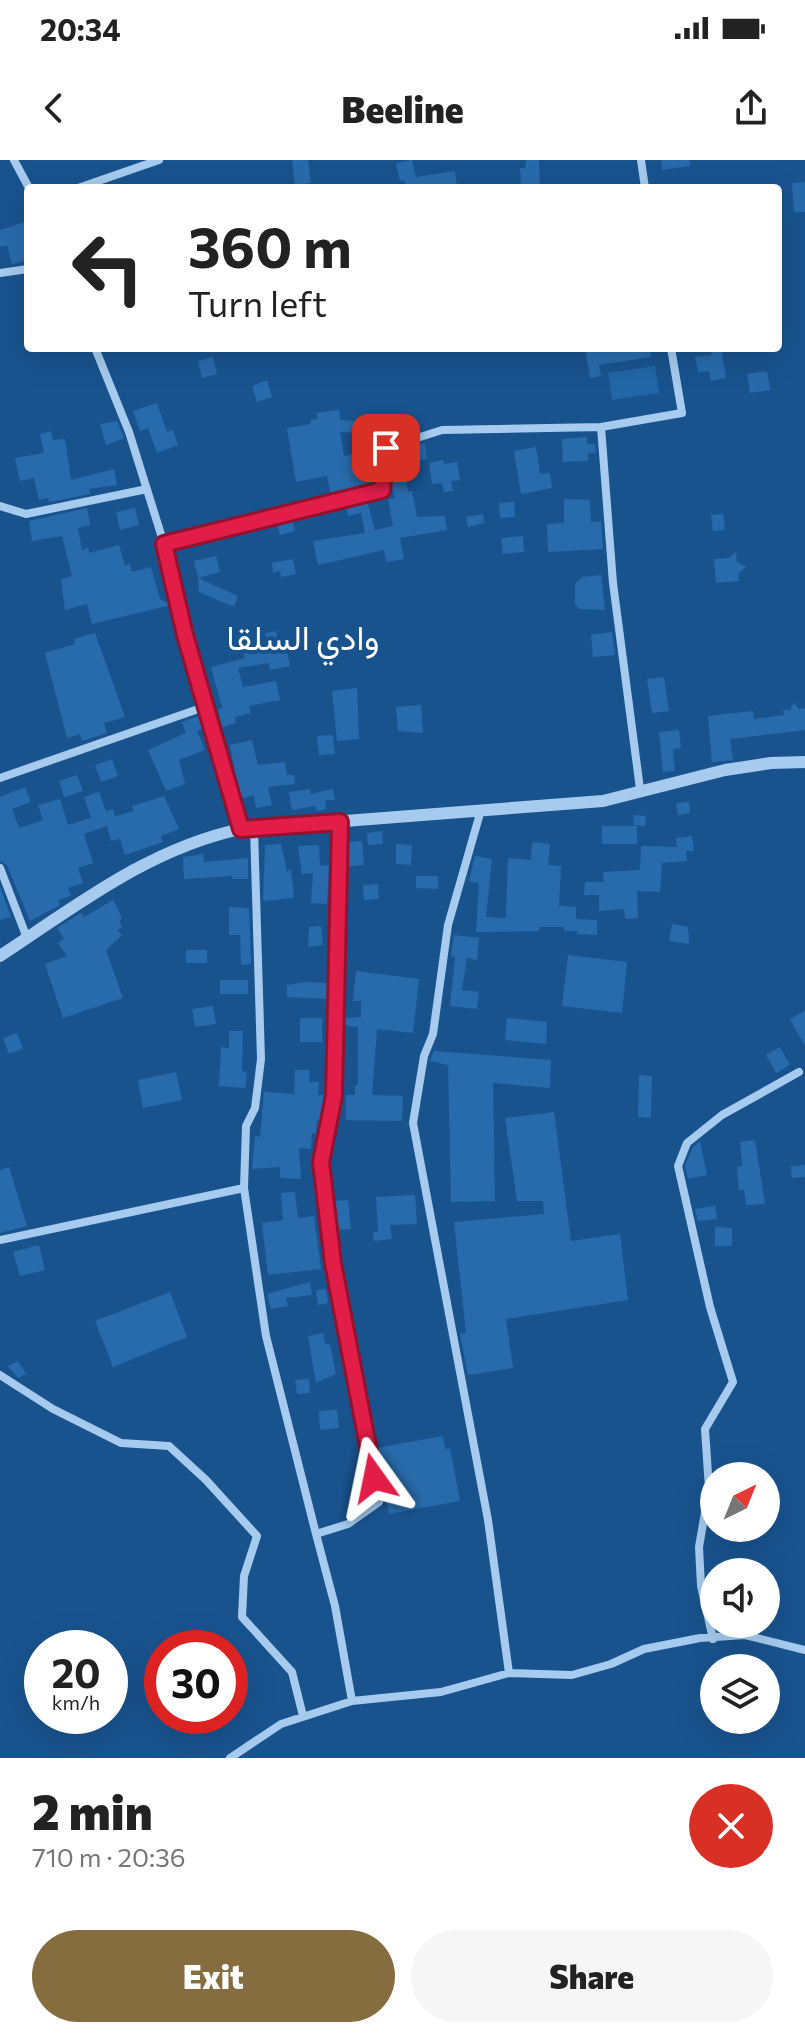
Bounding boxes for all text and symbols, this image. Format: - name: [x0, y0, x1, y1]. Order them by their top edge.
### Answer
- text: 20:34: [40, 10, 121, 47]
- icon: back: [32, 86, 76, 130]
- text: Beeline: [341, 86, 464, 130]
- icon: share: [729, 86, 773, 130]
- text: 360 m: [188, 211, 352, 280]
- icon: left: [56, 216, 160, 320]
- text: Turn left: [188, 280, 327, 324]
- pin: [352, 414, 420, 482]
- icon: arrive: [364, 426, 408, 470]
- district label: وادي السلقا: [227, 615, 379, 666]
- position arrow: [332, 1436, 416, 1520]
- north arrow: [700, 1462, 780, 1542]
- map controls: [700, 1462, 780, 1734]
- button: sound: [700, 1558, 780, 1638]
- speed limit sign: 30: [144, 1630, 248, 1734]
- text: 20: [51, 1647, 101, 1696]
- button: layers: [700, 1654, 780, 1734]
- text: km/h: [52, 1690, 100, 1714]
- text: 2 min: [32, 1781, 153, 1840]
- button: close: [689, 1784, 773, 1868]
- text: 710 m · 20:36: [32, 1841, 186, 1872]
- button: Exit: [32, 1930, 395, 2022]
- button: Share: [411, 1930, 773, 2022]

